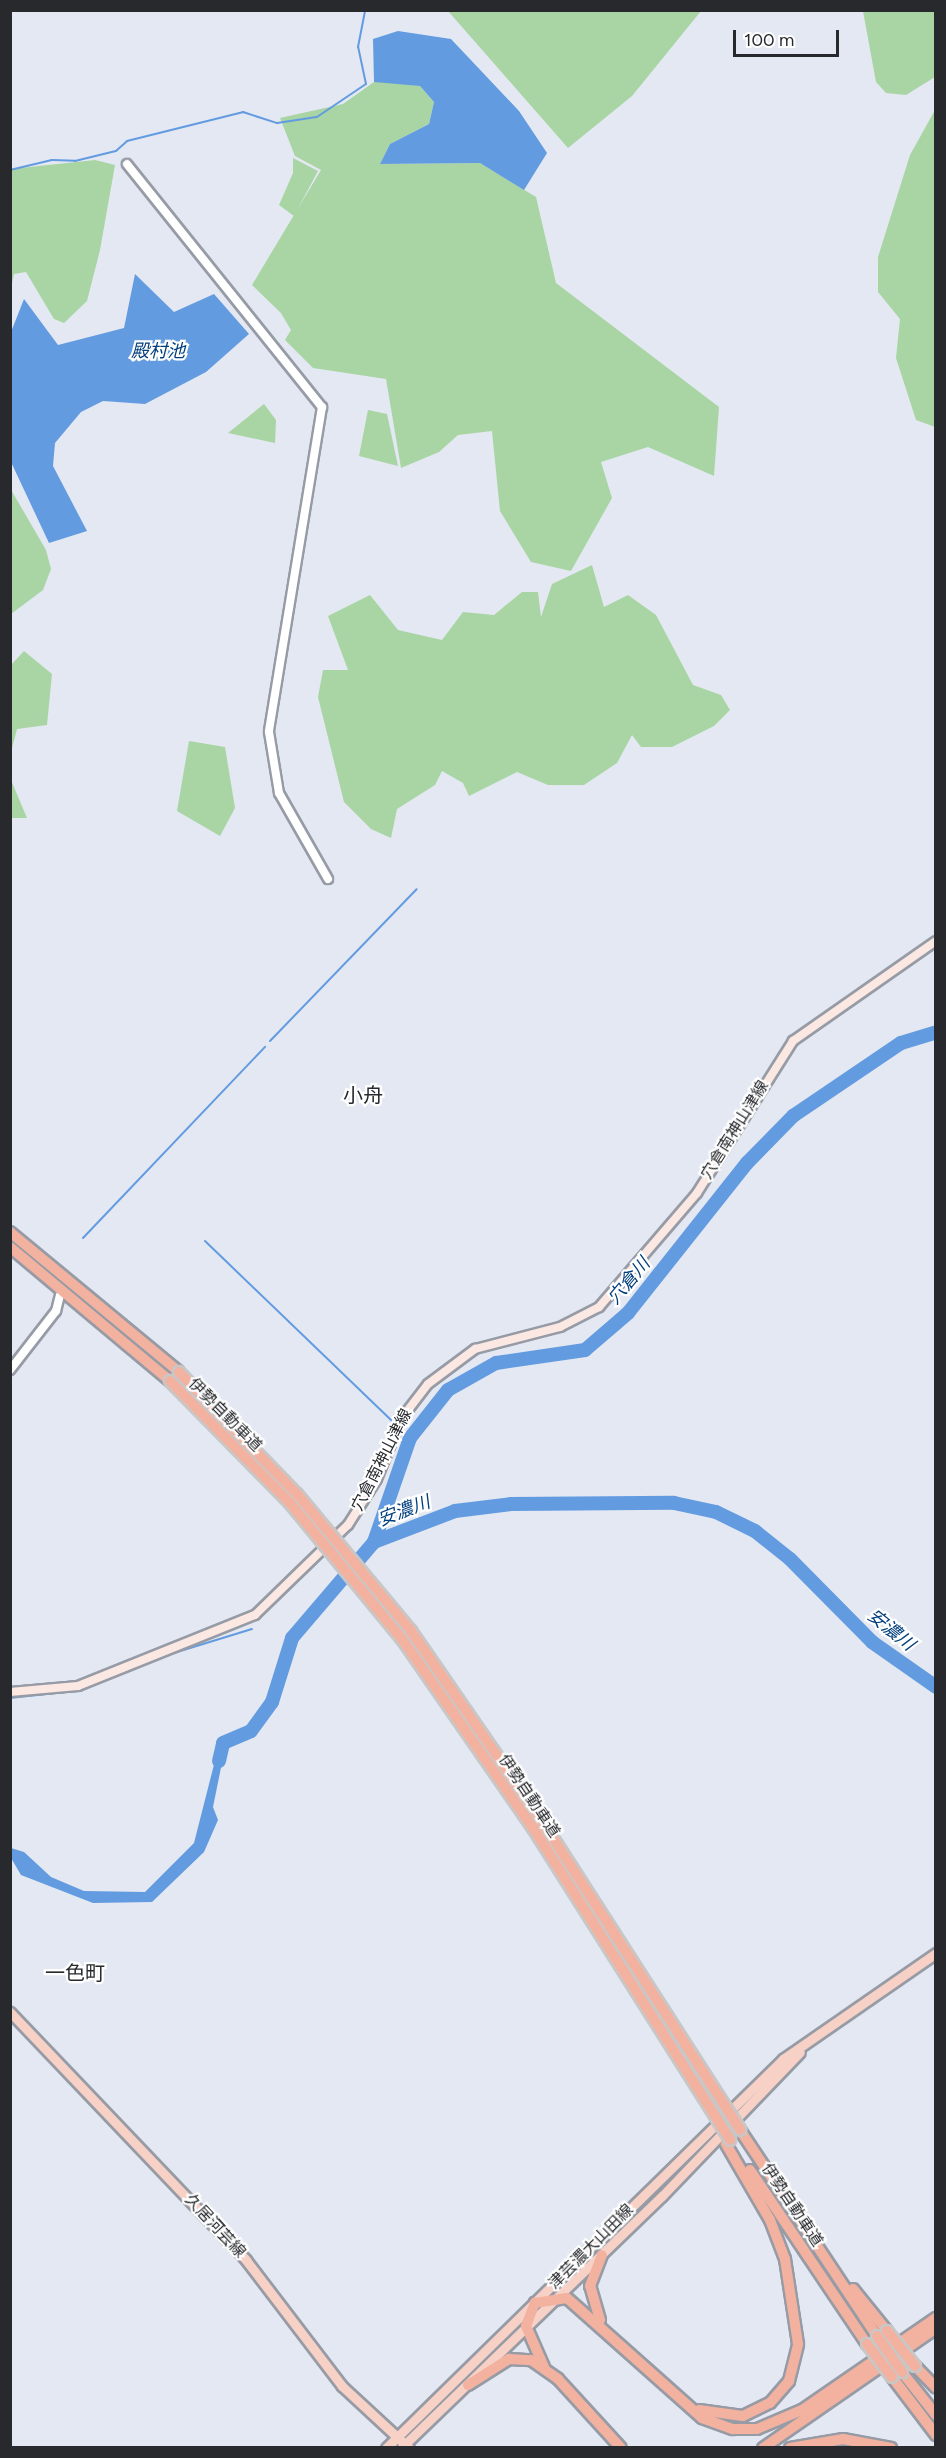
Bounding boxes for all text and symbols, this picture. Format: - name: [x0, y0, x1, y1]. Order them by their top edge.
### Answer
- scale bar: [736, 18, 842, 56]
- text: 100 m: [744, 29, 794, 51]
- water label: 殿村池: [131, 340, 185, 362]
- street label: 穴倉南神山津線: [697, 1077, 773, 1183]
- district label: 小舟: [343, 1083, 383, 1107]
- water label: 穴倉川: [603, 1253, 655, 1309]
- street label: 伊勢自動車道: [184, 1374, 266, 1456]
- street label: 穴倉南神山津線: [348, 1406, 416, 1514]
- water label: 安濃川: [375, 1491, 433, 1531]
- water label: 安濃川: [863, 1605, 919, 1655]
- street label: 伊勢自動車道: [494, 1751, 564, 1841]
- district label: 一色町: [45, 1961, 105, 1985]
- street label: 伊勢自動車道: [757, 2160, 827, 2250]
- street label: 久居河芸線: [181, 2190, 249, 2262]
- street label: 津芸濃大山田線: [545, 2201, 637, 2293]

